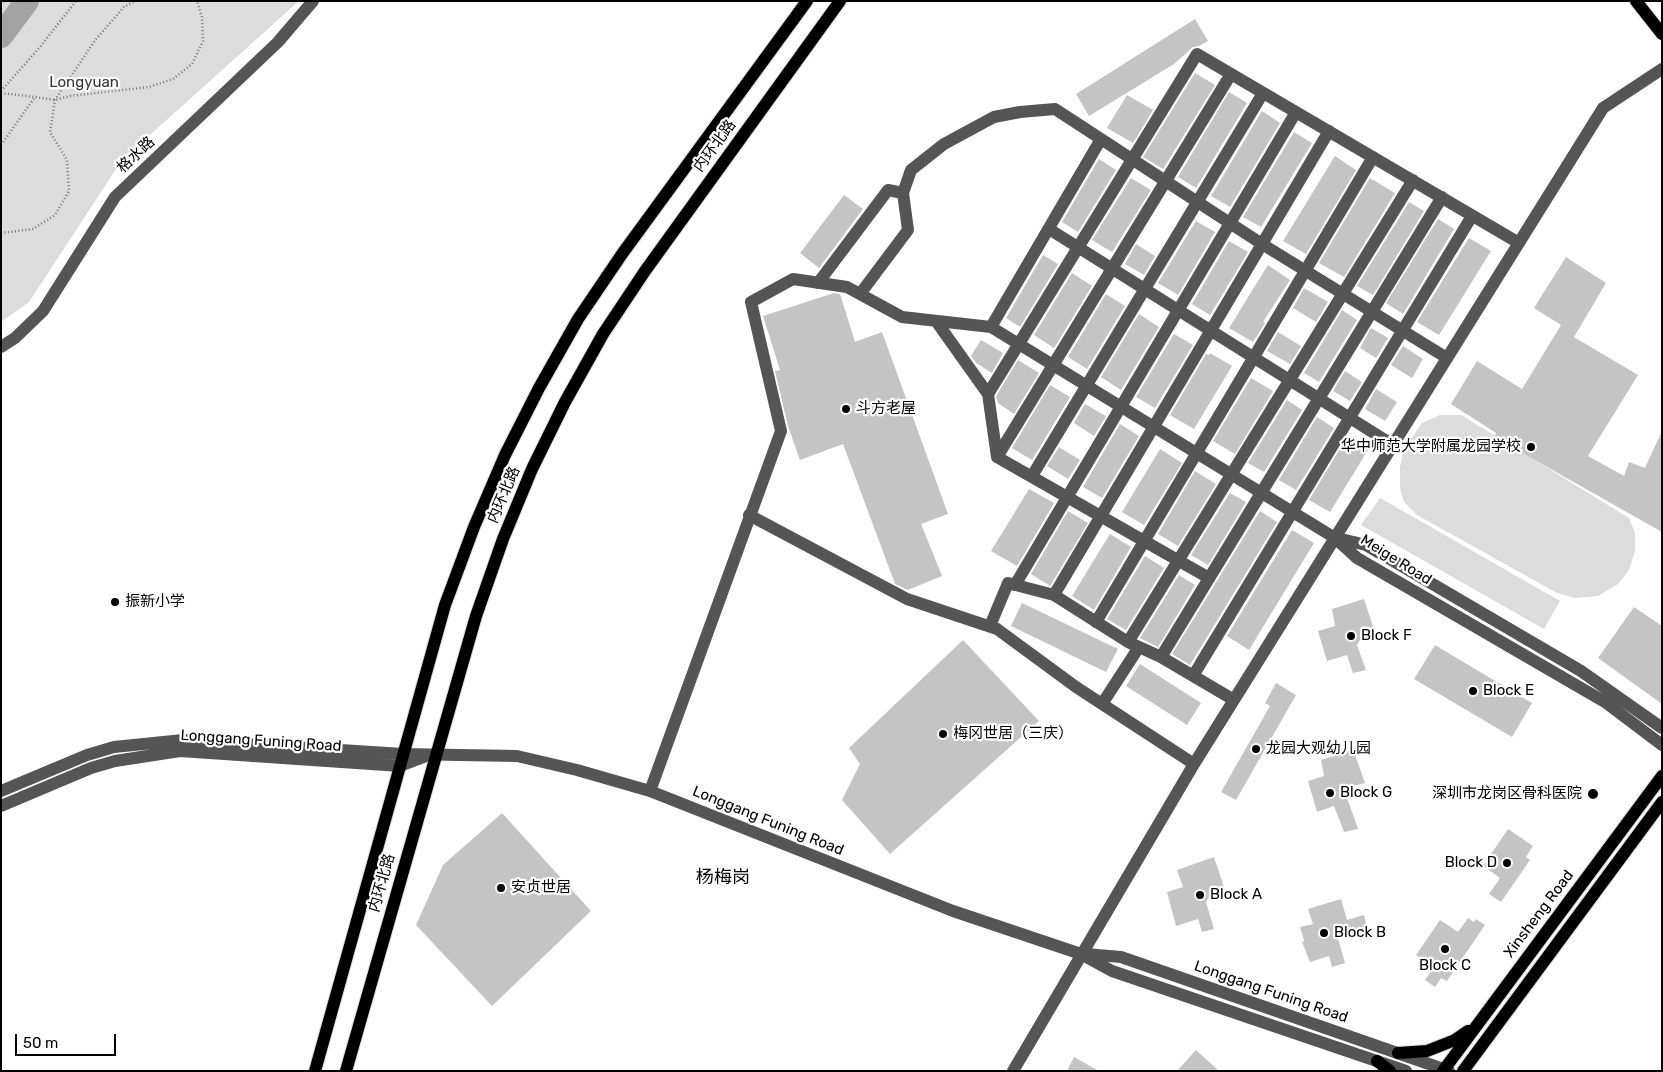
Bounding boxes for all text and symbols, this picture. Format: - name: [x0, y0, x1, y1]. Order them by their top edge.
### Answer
- park label: Longyuan: [49, 74, 119, 92]
- street label: 内环北路: [690, 116, 740, 176]
- street label: 格水路: [113, 133, 159, 177]
- place label: 斗方老屋: [856, 400, 916, 418]
- marker: 斗方老屋: [840, 403, 852, 415]
- place label: 华中师范大学附属龙园学校: [1341, 438, 1521, 456]
- marker: 华中师范大学附属龙园学校: [1525, 441, 1537, 453]
- street label: 内环北路: [484, 464, 524, 526]
- street label: Meige Road: [1357, 531, 1435, 589]
- place label: 振新小学: [125, 593, 185, 611]
- marker: 振新小学: [109, 596, 121, 608]
- place label: Block F: [1361, 627, 1412, 645]
- marker: Block F: [1345, 630, 1357, 642]
- place label: Block E: [1483, 682, 1534, 700]
- marker: Block E: [1467, 685, 1479, 697]
- place label: 梅冈世居（三庆）: [953, 725, 1073, 743]
- street label: Longgang Funing Road: [180, 726, 342, 756]
- marker: 梅冈世居（三庆）: [937, 728, 949, 740]
- place label: 龙园大观幼儿园: [1266, 740, 1371, 758]
- marker: 龙园大观幼儿园: [1250, 743, 1262, 755]
- street label: Longgang Funing Road: [690, 782, 846, 860]
- place label: Block G: [1340, 784, 1392, 802]
- place label: 深圳市龙岗区骨科医院: [1432, 785, 1582, 803]
- marker: Block G: [1324, 787, 1336, 799]
- marker: 深圳市龙岗区骨科医院: [1586, 787, 1600, 801]
- street label: 内环北路: [365, 852, 399, 914]
- place label: Block D: [1445, 854, 1497, 872]
- marker: Block D: [1501, 857, 1513, 869]
- district label: 杨梅岗: [696, 867, 750, 889]
- street label: Xinsheng Road: [1500, 867, 1578, 961]
- place label: 安贞世居: [511, 879, 571, 897]
- marker: 安贞世居: [495, 882, 507, 894]
- place label: Block A: [1210, 886, 1262, 904]
- marker: Block A: [1194, 889, 1206, 901]
- place label: Block B: [1334, 924, 1386, 942]
- marker: Block B: [1318, 927, 1330, 939]
- marker: Block C: [1439, 943, 1451, 955]
- street label: Longgang Funing Road: [1192, 957, 1350, 1027]
- place label: Block C: [1419, 957, 1471, 975]
- scale bar: [18, 1024, 119, 1056]
- text: 50 m: [23, 1034, 58, 1052]

